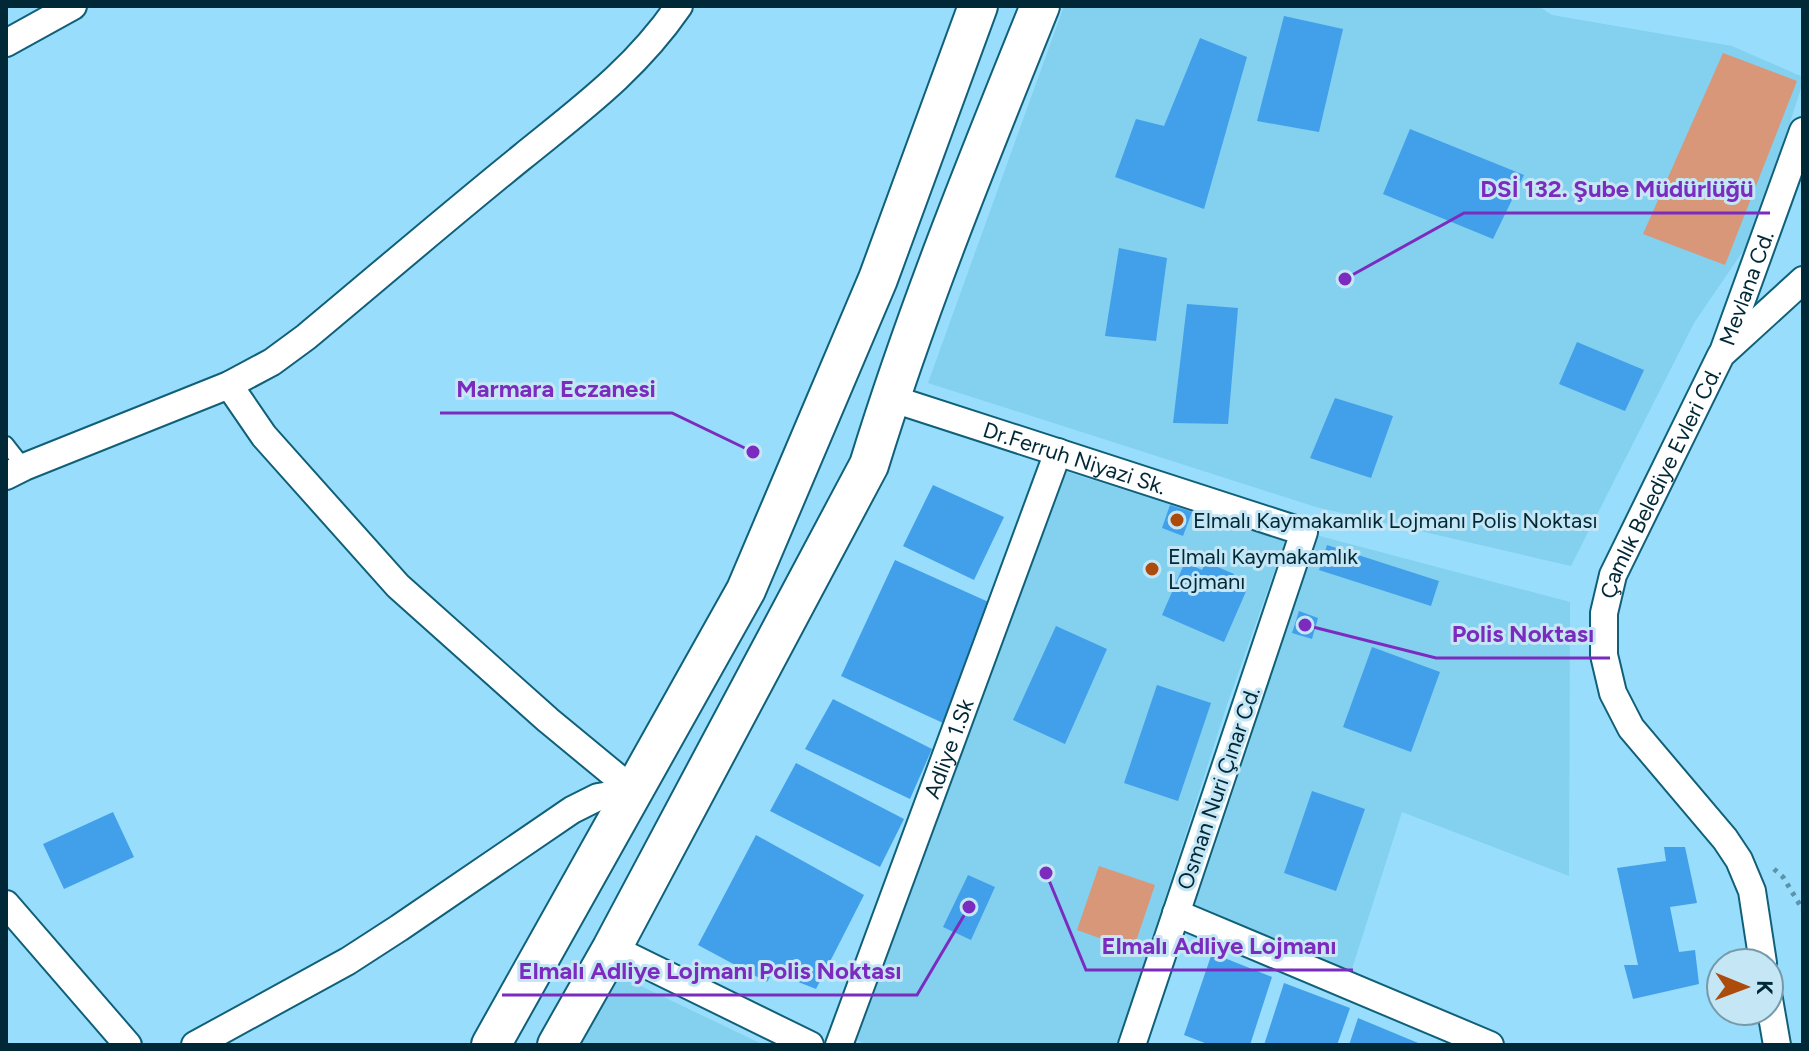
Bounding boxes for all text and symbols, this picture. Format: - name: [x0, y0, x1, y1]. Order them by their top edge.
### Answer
- callout: DSİ 132. Şube Müdürlüğü: [1464, 165, 1770, 213]
- text: DSİ 132. Şube Müdürlüğü: [1480, 174, 1754, 203]
- street label: Mevlana Cd.: [1713, 227, 1780, 349]
- street label: Çamlık Belediye Evleri Cd.: [1595, 363, 1727, 601]
- callout: Marmara Eczanesi: [440, 365, 672, 413]
- text: Marmara Eczanesi: [456, 374, 656, 403]
- street label: Dr.Ferruh Niyazi Sk.: [980, 416, 1169, 500]
- place label: Elmalı Kaymakamlık Lojmanı Polis Noktası: [1193, 507, 1598, 534]
- marker: Elmalı Kaymakamlık Lojmanı Polis Noktası: [1168, 511, 1186, 529]
- place label: Elmalı Kaymakamlık Lojmanı: [1168, 543, 1358, 595]
- marker: Elmalı Kaymakamlık Lojmanı: [1143, 560, 1161, 578]
- callout: Polis Noktası: [1436, 610, 1610, 658]
- text: Polis Noktası: [1452, 619, 1594, 648]
- street label: Osman Nuri Çınar Cd.: [1171, 683, 1266, 893]
- street label: Adliye 1.Sk: [918, 695, 980, 802]
- callout: Elmalı Adliye Lojmanı: [1086, 922, 1353, 970]
- text: Elmalı Adliye Lojmanı: [1102, 931, 1336, 960]
- callout: Elmalı Adliye Lojmanı Polis Noktası: [502, 947, 917, 995]
- north arrow: [1705, 947, 1785, 1027]
- text: Elmalı Adliye Lojmanı Polis Noktası: [519, 956, 902, 985]
- text: K: [1751, 980, 1778, 995]

